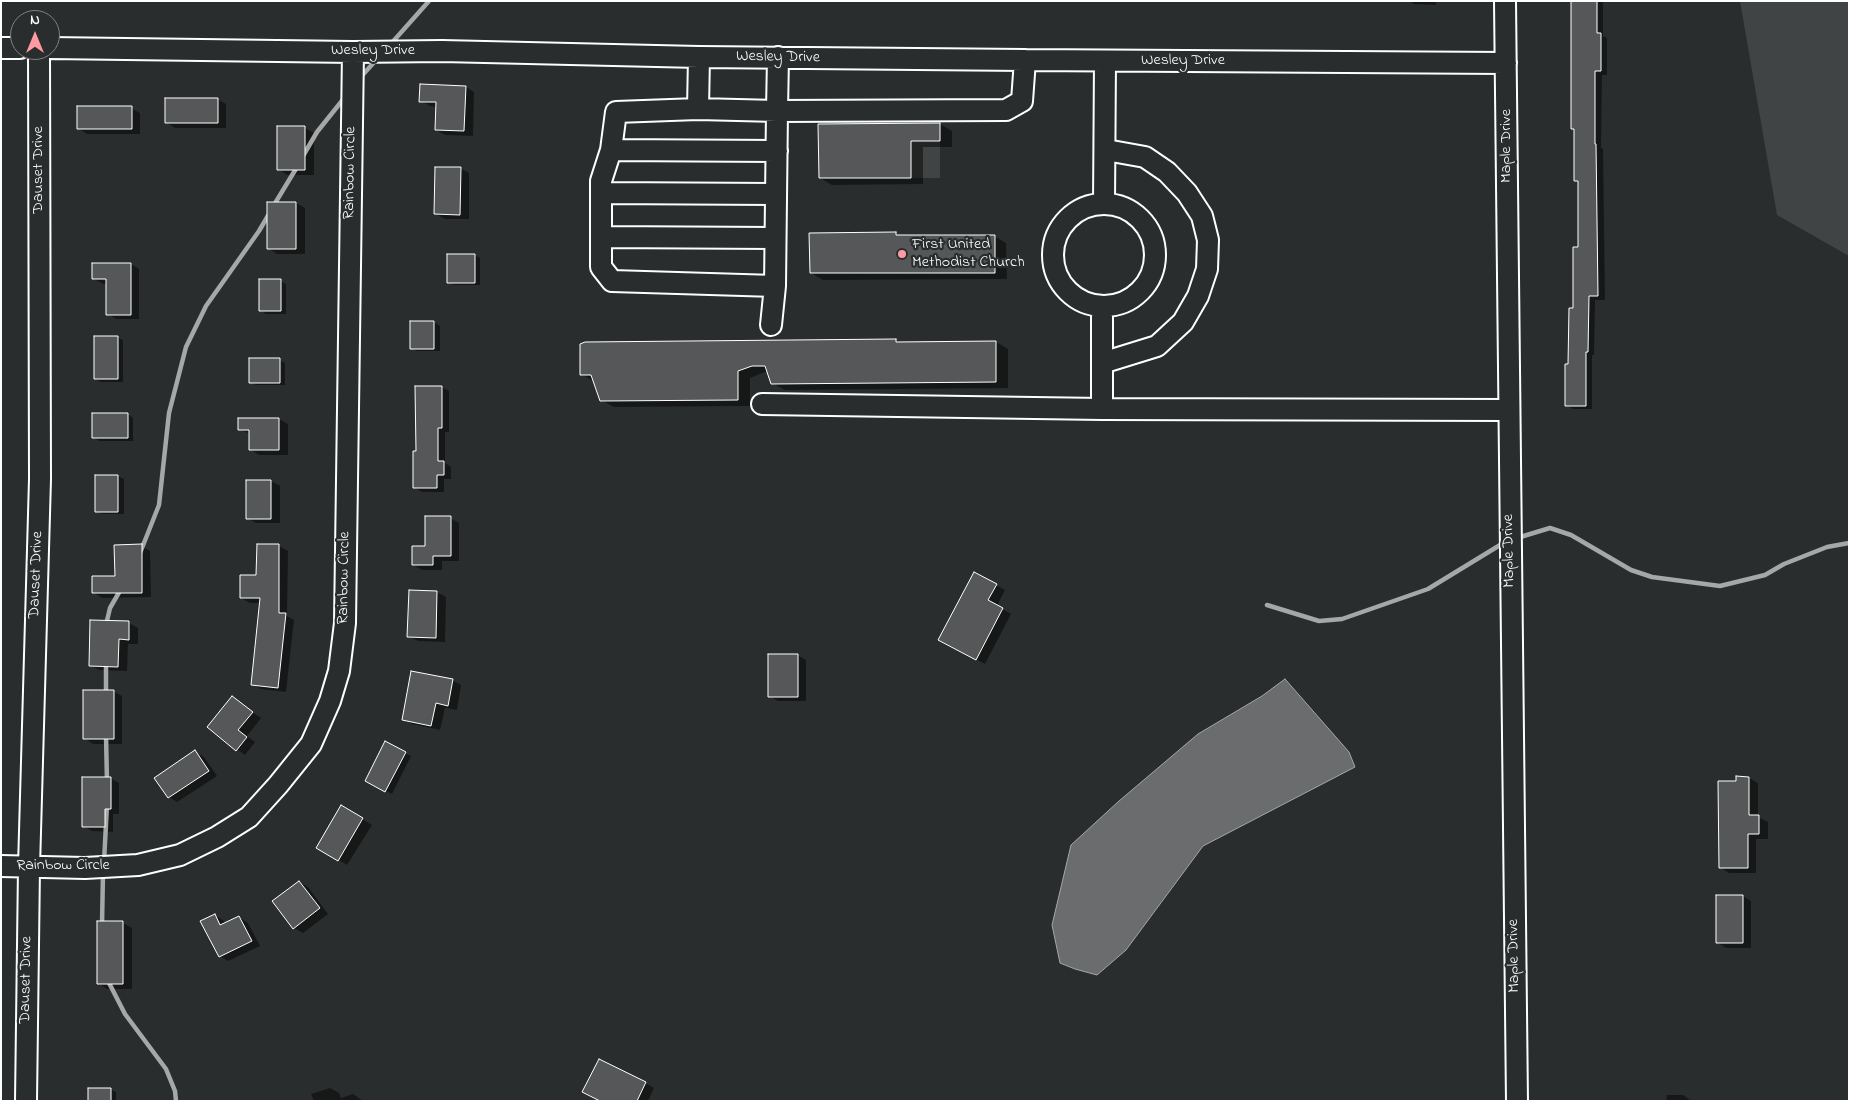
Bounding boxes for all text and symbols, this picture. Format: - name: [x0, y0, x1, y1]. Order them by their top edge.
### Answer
- north arrow: [10, 10, 60, 60]
- text: N: [30, 10, 40, 31]
- street label: Wesley Drive: [331, 41, 415, 61]
- street label: Wesley Drive: [736, 48, 820, 68]
- street label: Wesley Drive: [1141, 51, 1225, 71]
- street label: Maple Drive: [1497, 109, 1517, 183]
- street label: Dauset Drive: [29, 126, 49, 214]
- street label: Rainbow Circle: [341, 126, 361, 220]
- place label: First United Methodist Church: [912, 235, 1025, 273]
- marker: First United Methodist Church: [896, 248, 908, 260]
- street label: Maple Drive: [1500, 514, 1520, 588]
- street label: Dauset Drive: [26, 531, 48, 619]
- street label: Rainbow Circle: [335, 531, 355, 625]
- street label: Rainbow Circle: [16, 856, 110, 876]
- street label: Maple Drive: [1505, 919, 1525, 993]
- street label: Dauset Drive: [17, 936, 37, 1024]

